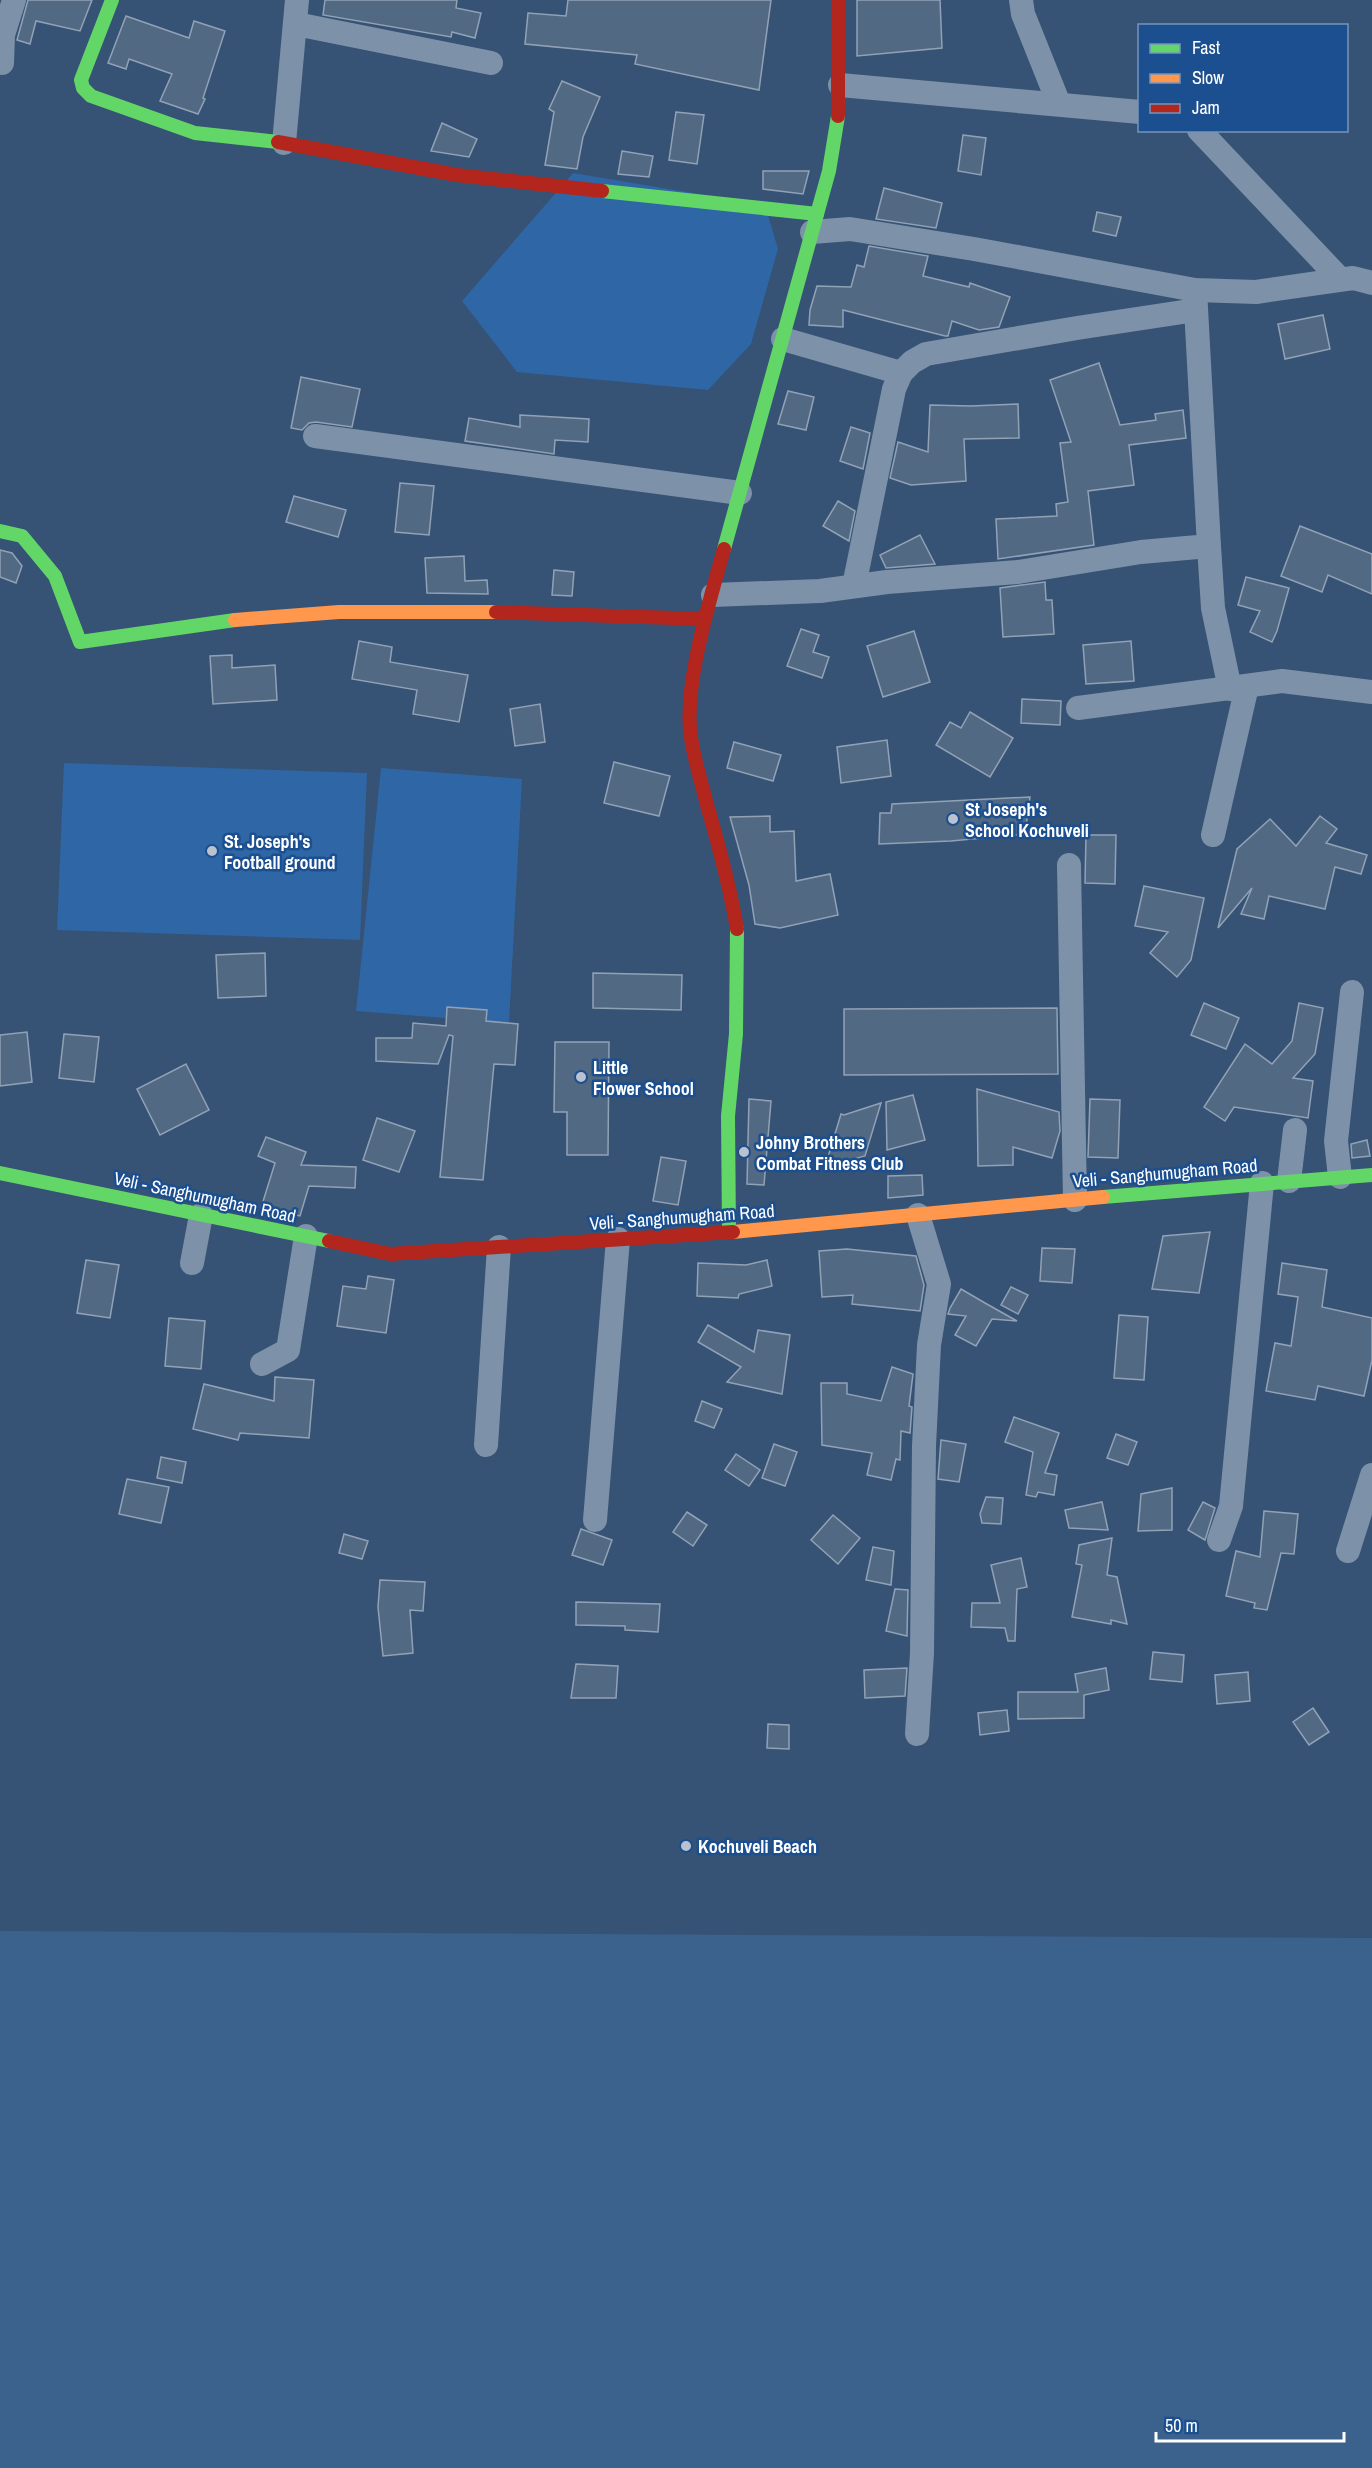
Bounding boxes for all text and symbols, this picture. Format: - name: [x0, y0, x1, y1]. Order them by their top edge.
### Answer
- legend: [1138, 24, 1348, 132]
- text: Fast: [1192, 35, 1220, 60]
- text: Slow: [1192, 65, 1224, 90]
- text: Jam: [1192, 95, 1220, 120]
- place label: St Joseph's School Kochuveli: [965, 797, 1089, 843]
- marker: St Joseph's School Kochuveli: [946, 812, 960, 826]
- place label: St. Joseph's Football ground: [224, 829, 336, 875]
- marker: St. Joseph's Football ground: [205, 844, 219, 858]
- place label: Little Flower School: [593, 1055, 694, 1101]
- marker: Little Flower School: [574, 1070, 588, 1084]
- place label: Johny Brothers Combat Fitness Club: [756, 1130, 904, 1176]
- marker: Johny Brothers Combat Fitness Club: [737, 1145, 751, 1159]
- street label: Veli - Sanghumugham Road: [1072, 1152, 1258, 1194]
- street label: Veli - Sanghumugham Road: [112, 1165, 298, 1229]
- street label: Veli - Sanghumugham Road: [589, 1198, 775, 1236]
- place label: Kochuveli Beach: [698, 1834, 817, 1859]
- marker: Kochuveli Beach: [679, 1839, 693, 1853]
- scale bar: [1156, 2405, 1344, 2443]
- text: 50 m: [1165, 2413, 1198, 2438]

